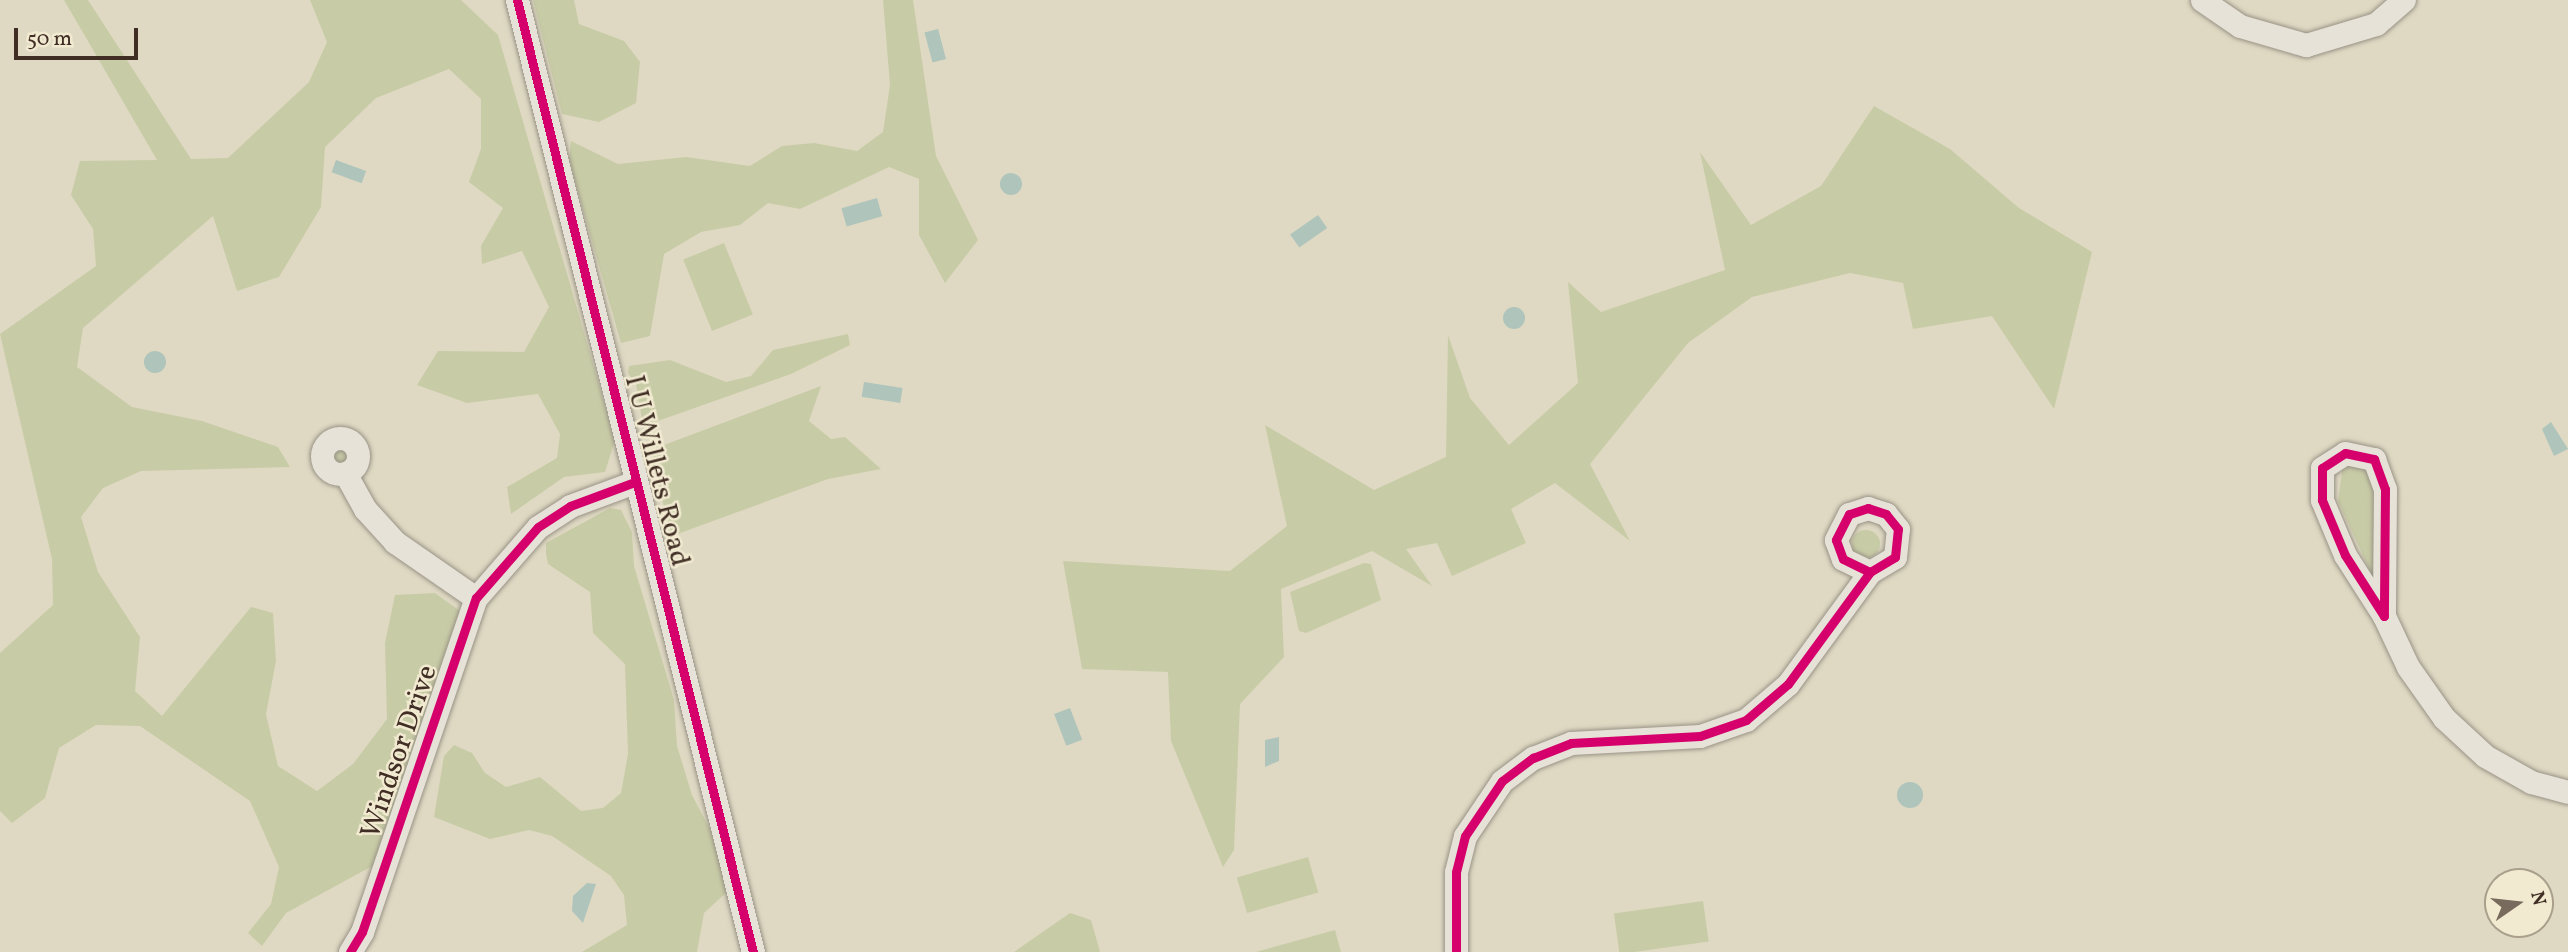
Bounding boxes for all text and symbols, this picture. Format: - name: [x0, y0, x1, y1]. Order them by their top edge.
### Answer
- scale bar: [18, 14, 142, 58]
- text: 50 m: [27, 25, 72, 54]
- street label: I U Willets Road: [616, 372, 696, 570]
- street label: Windsor Drive: [355, 661, 445, 843]
- north arrow: [2484, 868, 2554, 938]
- text: N: [2523, 889, 2552, 908]

